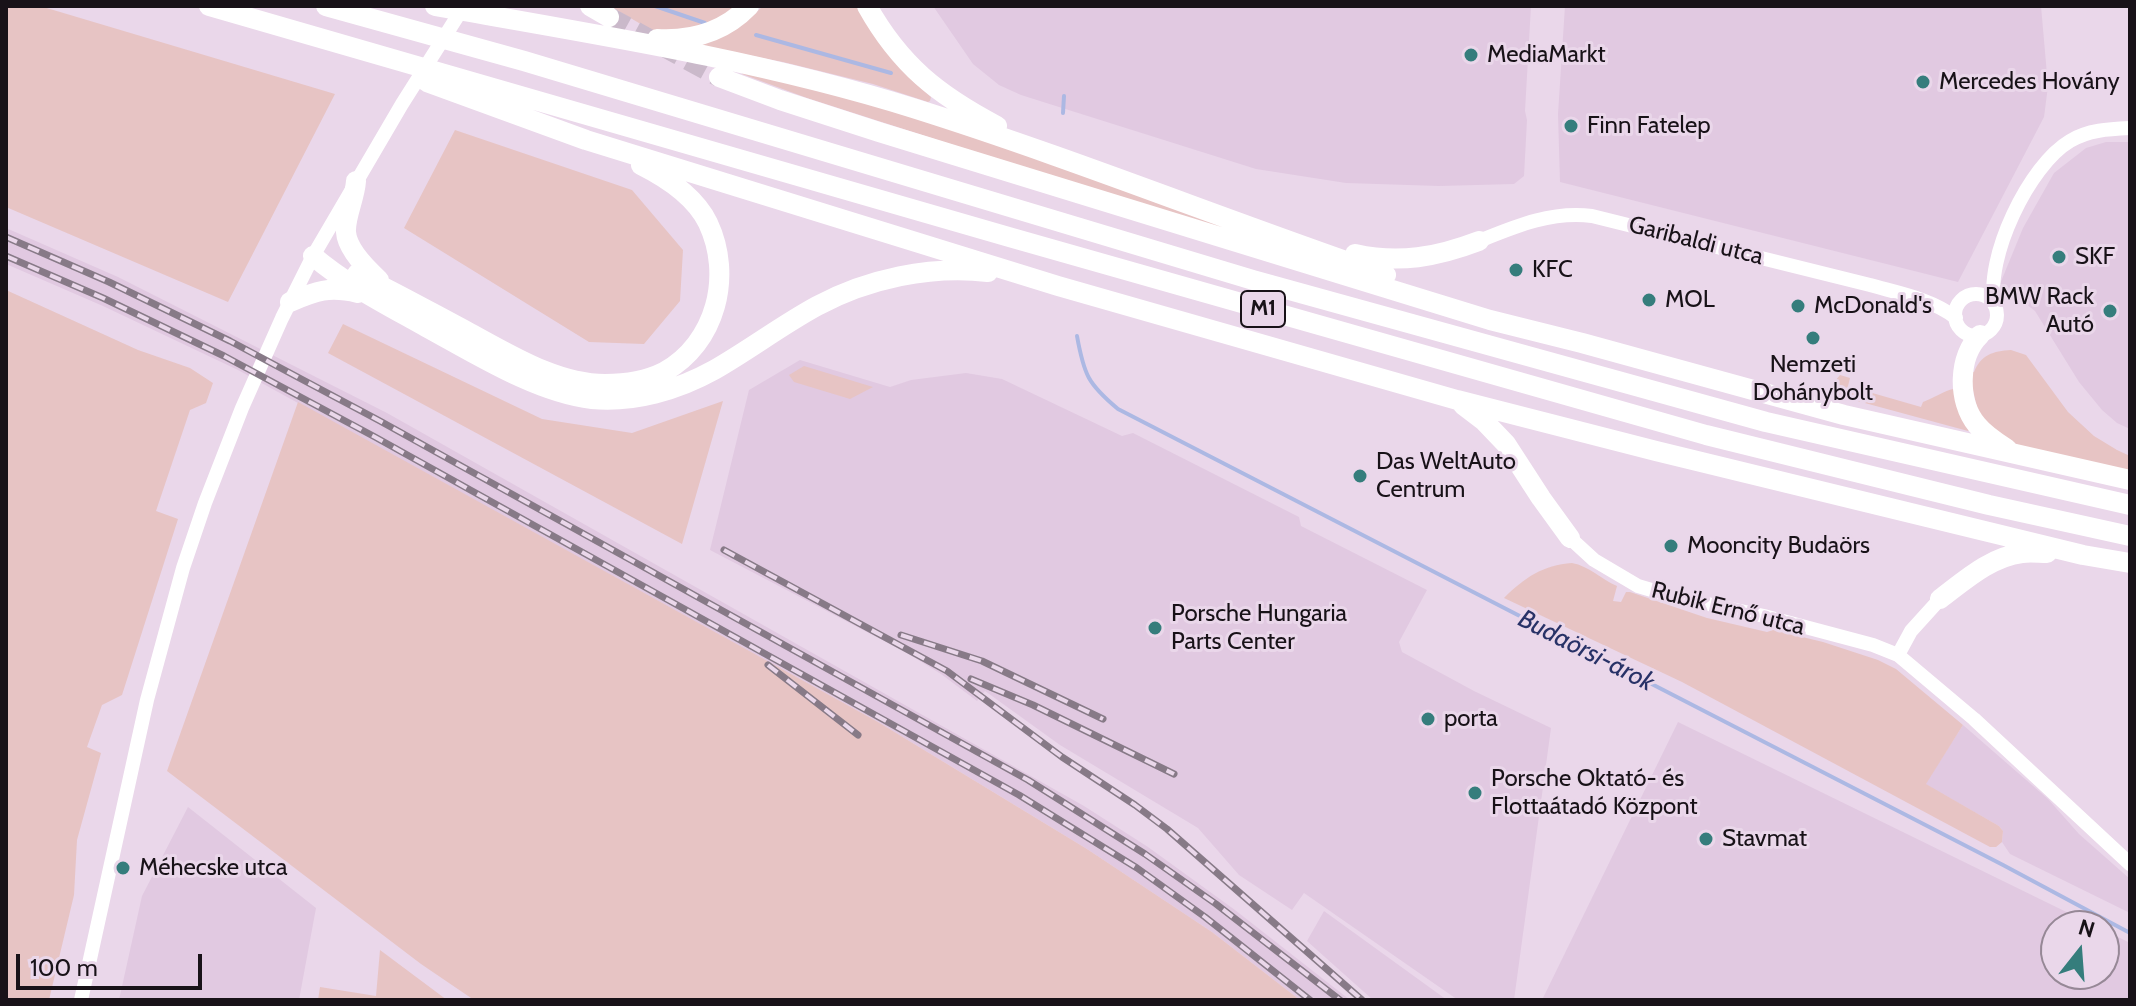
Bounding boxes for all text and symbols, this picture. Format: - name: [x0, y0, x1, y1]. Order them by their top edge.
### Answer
- place label: MediaMarkt: [1487, 41, 1606, 69]
- marker: MediaMarkt: [1462, 46, 1480, 64]
- place label: Mercedes Hovány: [1939, 68, 2120, 96]
- marker: Mercedes Hovány: [1914, 73, 1932, 91]
- place label: Finn Fatelep: [1587, 112, 1711, 140]
- marker: Finn Fatelep: [1562, 117, 1580, 135]
- street label: Garibaldi utca: [1626, 210, 1766, 272]
- place label: SKF: [2075, 243, 2115, 271]
- marker: SKF: [2050, 248, 2068, 266]
- place label: KFC: [1532, 256, 1573, 284]
- marker: KFC: [1507, 261, 1525, 279]
- place label: BMW Rack Autó: [1985, 283, 2094, 339]
- place label: MOL: [1665, 286, 1715, 314]
- road number: M1: [1241, 291, 1285, 327]
- marker: MOL: [1640, 291, 1658, 309]
- place label: McDonald's: [1814, 292, 1932, 320]
- marker: McDonald's: [1789, 297, 1807, 315]
- marker: BMW Rack Autó: [2101, 302, 2119, 320]
- marker: Nemzeti Dohánybolt: [1804, 329, 1822, 347]
- place label: Nemzeti Dohánybolt: [1753, 351, 1873, 407]
- place label: Das WeltAuto Centrum: [1376, 448, 1516, 504]
- marker: Das WeltAuto Centrum: [1351, 467, 1369, 485]
- place label: Mooncity Budaörs: [1687, 532, 1870, 560]
- marker: Mooncity Budaörs: [1662, 537, 1680, 555]
- street label: Rubik Ernő utca: [1648, 576, 1808, 642]
- place label: Porsche Hungaria Parts Center: [1171, 600, 1347, 656]
- water label: Budaörsi-árok: [1513, 603, 1659, 699]
- marker: Porsche Hungaria Parts Center: [1146, 619, 1164, 637]
- place label: porta: [1444, 705, 1498, 733]
- marker: porta: [1419, 710, 1437, 728]
- place label: Porsche Oktató- és Flottaátadó Központ: [1491, 765, 1698, 821]
- marker: Porsche Oktató- és Flottaátadó Központ: [1466, 784, 1484, 802]
- place label: Stavmat: [1722, 825, 1807, 853]
- marker: Stavmat: [1697, 830, 1715, 848]
- place label: Méhecske utca: [139, 854, 288, 882]
- marker: Méhecske utca: [114, 859, 132, 877]
- north arrow: [2040, 910, 2120, 990]
- text: N: [2075, 913, 2098, 944]
- scale bar: [20, 938, 206, 988]
- text: 100 m: [30, 953, 98, 982]

